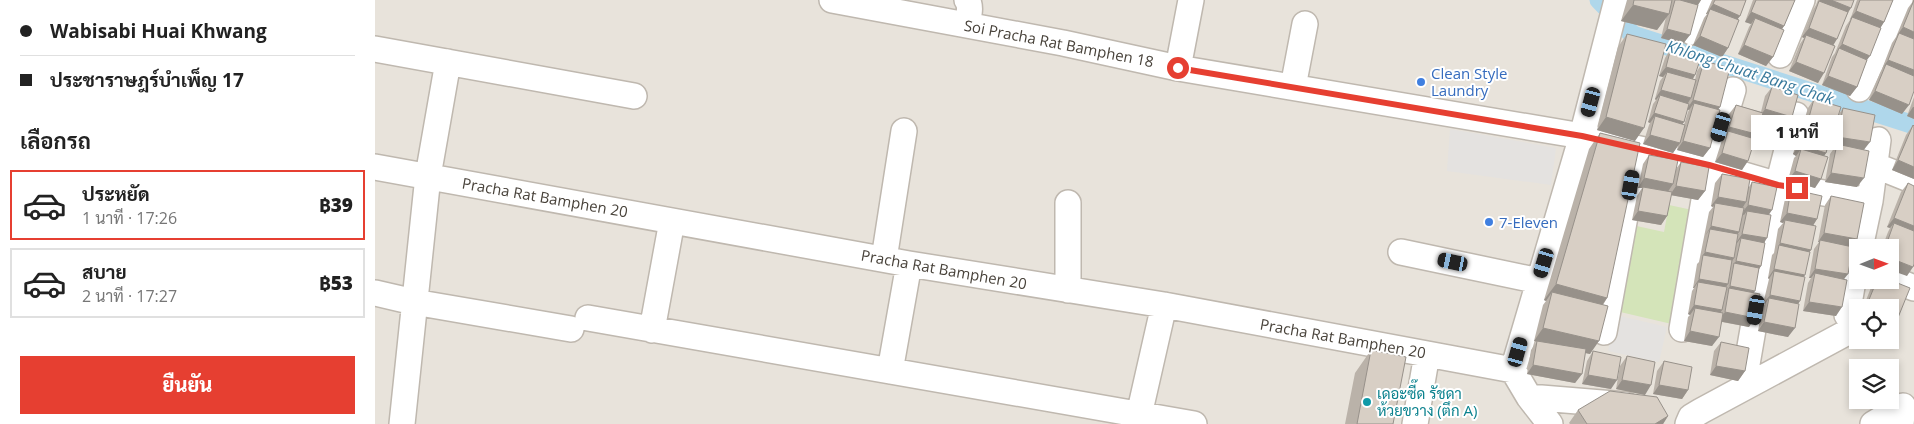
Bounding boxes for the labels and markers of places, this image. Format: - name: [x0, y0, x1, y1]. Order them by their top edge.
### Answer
- place label: Clean Style Laundry: [1431, 63, 1507, 100]
- marker: Clean Style Laundry: [1415, 76, 1427, 88]
- place label: 7-Eleven: [1499, 212, 1558, 232]
- marker: 7-Eleven: [1483, 216, 1495, 228]
- place label: เดอะซี๊ด รัชดา ห้วยขวาง (ตึก A): [1377, 379, 1477, 420]
- marker: เดอะซี๊ด รัชดา ห้วยขวาง (ตึก A): [1361, 396, 1373, 408]

